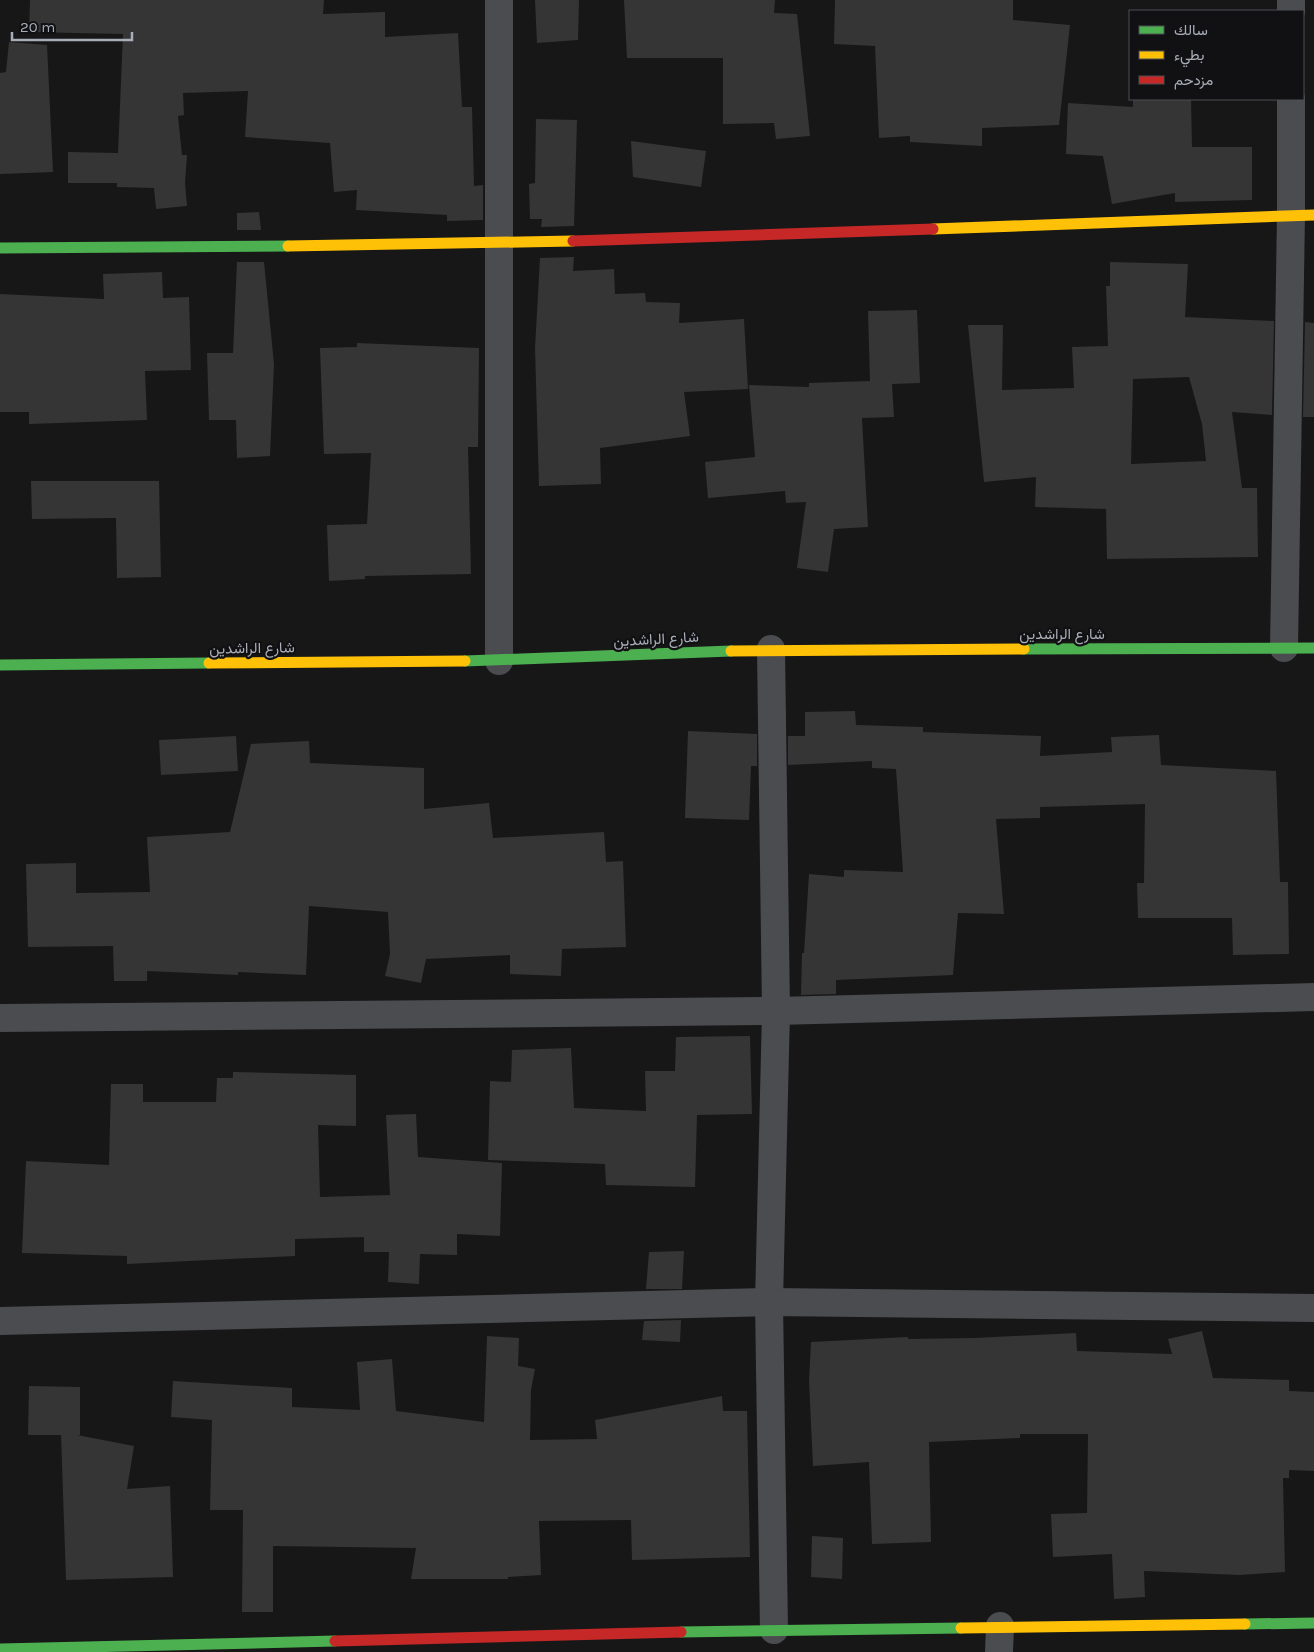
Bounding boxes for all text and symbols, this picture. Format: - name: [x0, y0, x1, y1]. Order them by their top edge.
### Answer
- scale bar: [12, 10, 132, 42]
- legend: [1129, 10, 1304, 100]
- text: 20 m: [20, 18, 55, 36]
- text: سالك: [1174, 21, 1208, 39]
- text: بطيء: [1174, 46, 1204, 68]
- text: مزدحم: [1174, 71, 1213, 90]
- street label: شارع الراشدين: [1019, 625, 1105, 645]
- street label: شارع الراشدين: [613, 628, 699, 652]
- street label: شارع الراشدين: [209, 638, 295, 660]

